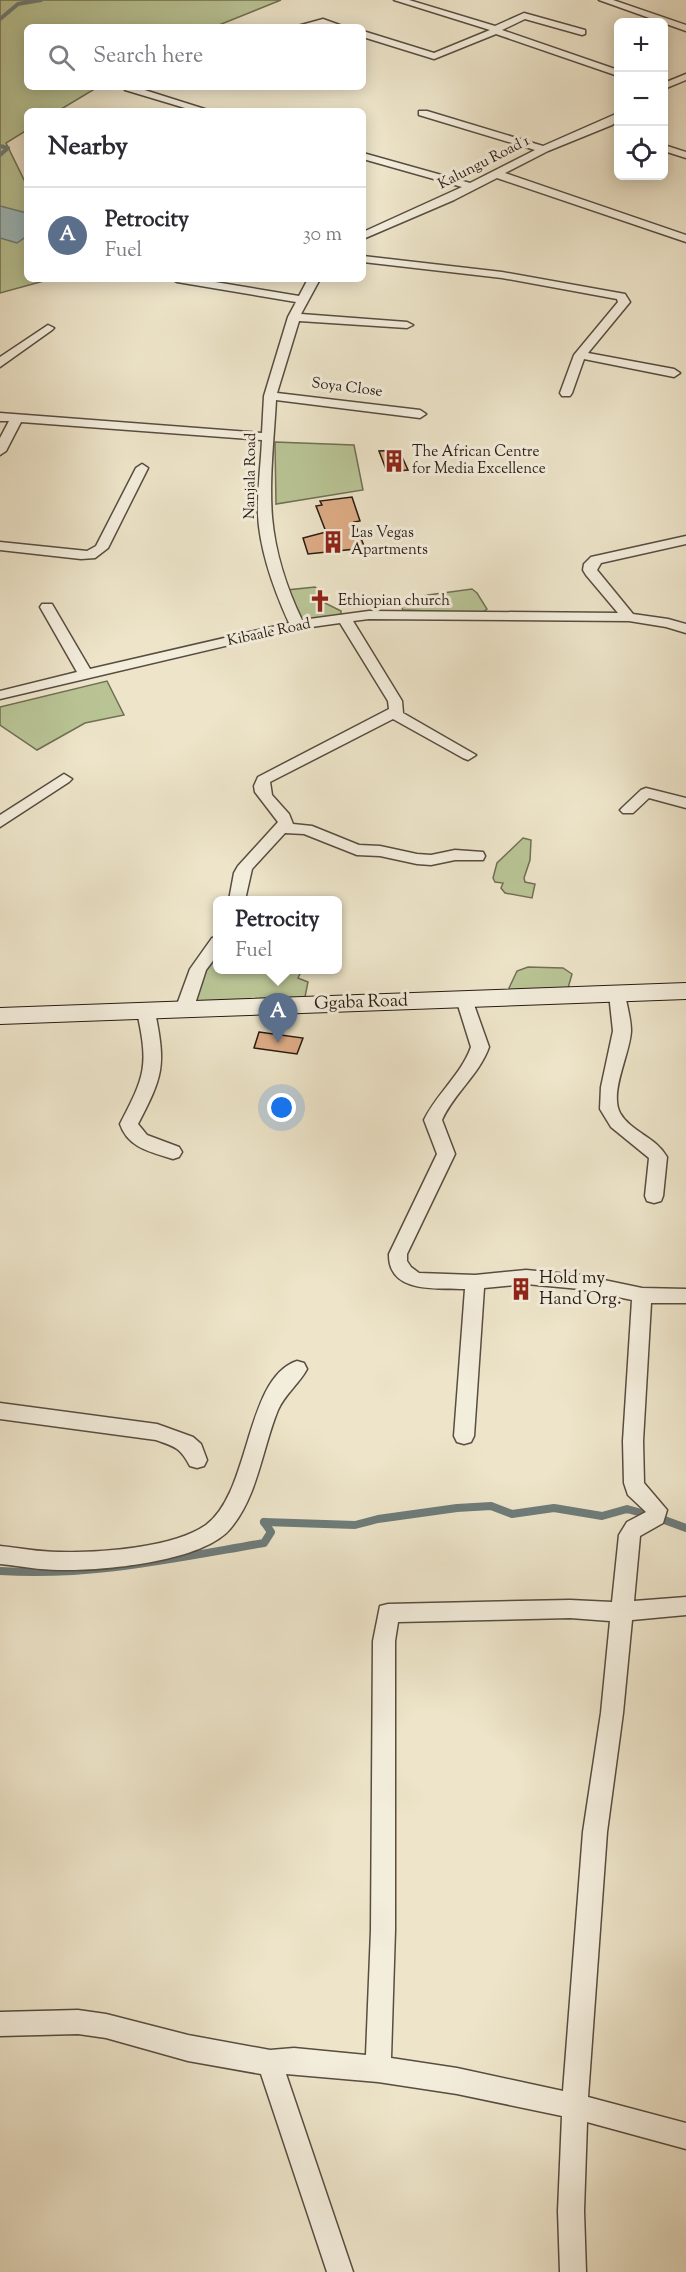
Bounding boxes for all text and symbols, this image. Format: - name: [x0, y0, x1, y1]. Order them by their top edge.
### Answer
- map controls: [614, 18, 668, 180]
- button: +: [614, 18, 668, 72]
- search box: [24, 24, 366, 90]
- icon: search: [45, 41, 78, 74]
- text: Search here: [93, 41, 203, 73]
- button: −: [614, 72, 668, 126]
- button: locate: [614, 126, 668, 180]
- text: Nearby: [48, 129, 128, 166]
- street label: Kalungu Road 1: [435, 131, 533, 195]
- text: Petrocity: [105, 205, 189, 237]
- text: A: [59, 221, 76, 250]
- text: 30 m: [303, 221, 342, 250]
- text: Fuel: [105, 237, 142, 266]
- street label: Soya Close: [310, 373, 384, 403]
- street label: Nanjala Road: [240, 432, 262, 519]
- place label: The African Centre for Media Excellence: [412, 442, 546, 480]
- building icon: The African Centre for Media Excellence: [381, 448, 407, 474]
- place label: Las Vegas Apartments: [351, 523, 428, 561]
- building icon: Las Vegas Apartments: [320, 529, 346, 555]
- church icon: Ethiopian church: [307, 588, 333, 614]
- place label: Ethiopian church: [338, 591, 450, 612]
- street label: Kibaale Road: [225, 614, 313, 652]
- popup: [213, 896, 342, 974]
- text: Petrocity: [236, 905, 319, 937]
- text: Fuel: [236, 937, 273, 966]
- street label: Ggaba Road: [314, 988, 408, 1018]
- pin: A: [258, 994, 298, 1043]
- your location: [267, 1093, 296, 1122]
- place label: Hold my Hand Org.: [539, 1266, 621, 1313]
- building icon: Hold my Hand Org.: [508, 1276, 534, 1302]

